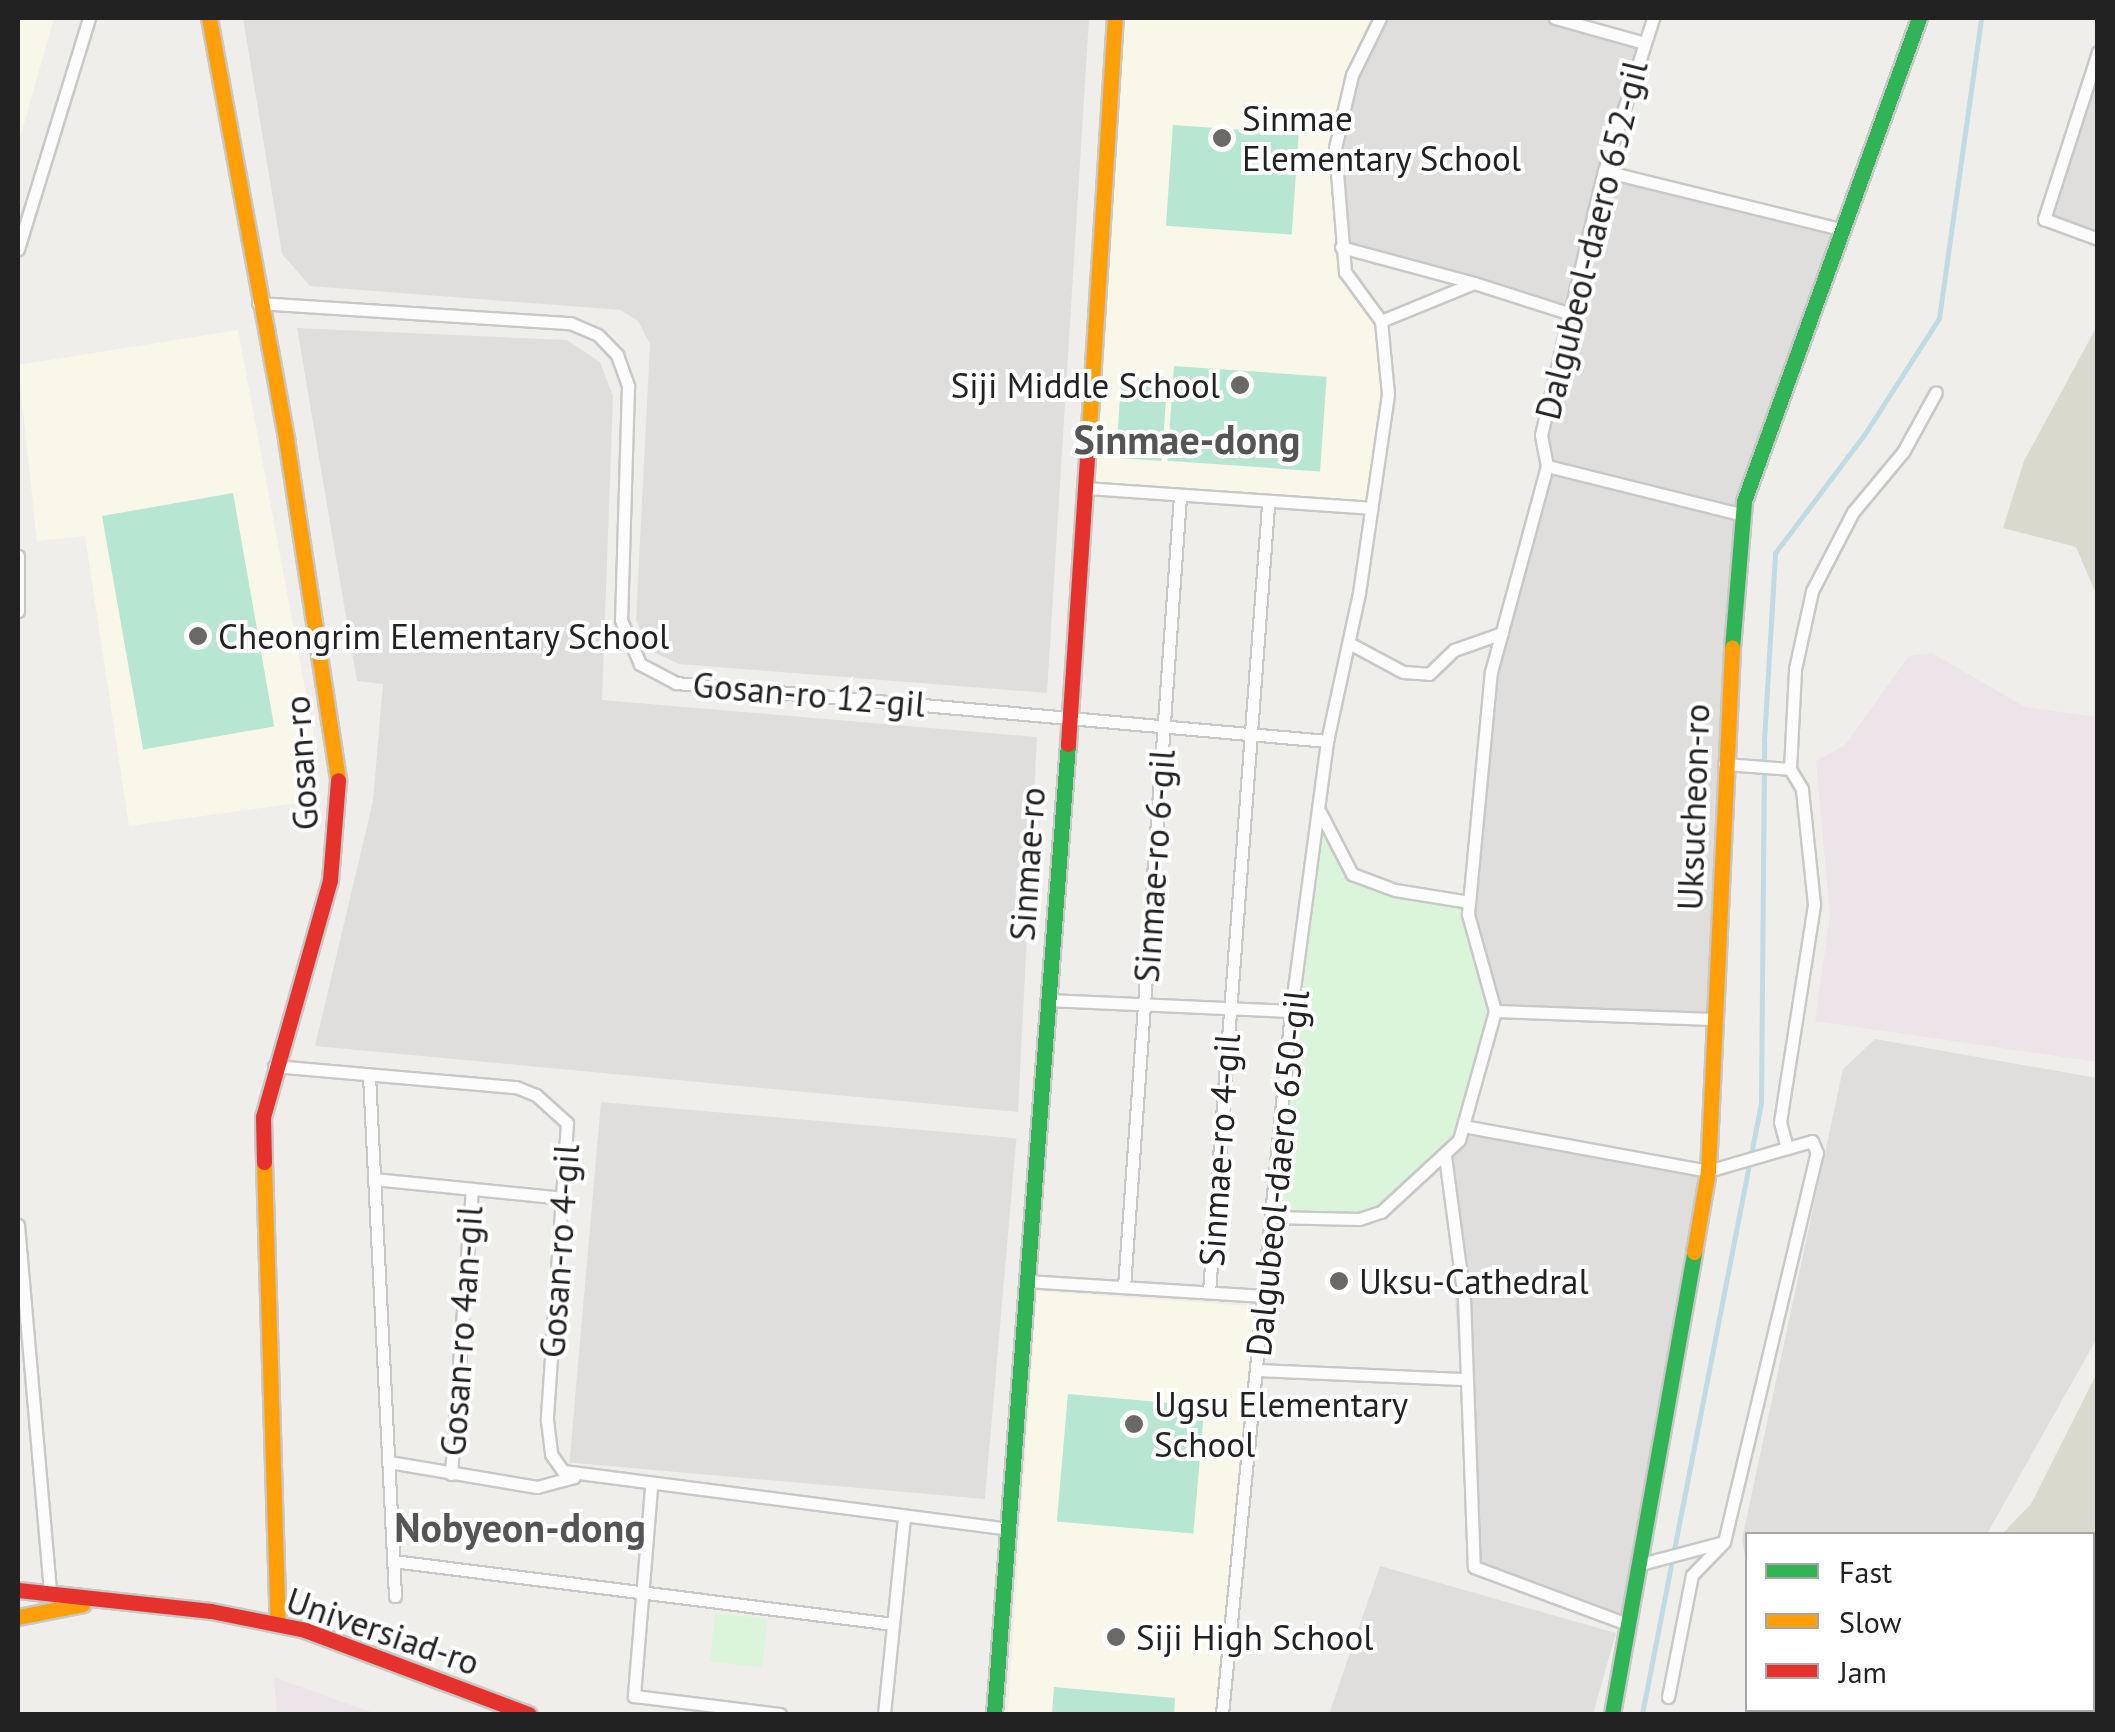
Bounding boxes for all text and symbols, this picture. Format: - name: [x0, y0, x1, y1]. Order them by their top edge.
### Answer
- street label: Dalgubeol-daero 652-gil: [1526, 56, 1656, 424]
- place label: Sinmae Elementary School: [1242, 97, 1522, 179]
- marker: Sinmae Elementary School: [1211, 127, 1233, 149]
- place label: Siji Middle School: [951, 364, 1220, 406]
- marker: Siji Middle School: [1229, 374, 1251, 396]
- district label: Sinmae-dong: [1074, 415, 1300, 463]
- place label: Cheongrim Elementary School: [218, 615, 670, 657]
- marker: Cheongrim Elementary School: [187, 625, 209, 647]
- street label: Gosan-ro 12-gil: [691, 663, 927, 725]
- street label: Gosan-ro: [275, 694, 327, 832]
- street label: Uksucheon-ro: [1668, 703, 1718, 911]
- street label: Sinmae-ro 6-gil: [1125, 748, 1183, 984]
- street label: Sinmae-ro: [1001, 786, 1053, 942]
- street label: Dalgubeol-daero 650-gil: [1237, 988, 1317, 1358]
- street label: Sinmae-ro 4-gil: [1190, 1032, 1248, 1268]
- street label: Gosan-ro 4-gil: [531, 1143, 587, 1359]
- street label: Gosan-ro 4an-gil: [431, 1205, 491, 1457]
- place label: Uksu-Cathedral: [1359, 1260, 1589, 1302]
- marker: Uksu-Cathedral: [1328, 1270, 1350, 1292]
- place label: Ugsu Elementary School: [1154, 1383, 1408, 1465]
- marker: Ugsu Elementary School: [1123, 1413, 1145, 1435]
- district label: Nobyeon-dong: [394, 1503, 646, 1551]
- legend: [1745, 1532, 2095, 1712]
- text: Fast: [1839, 1552, 1892, 1591]
- street label: Universiad-ro: [281, 1578, 485, 1684]
- text: Slow: [1839, 1602, 1902, 1641]
- place label: Siji High School: [1136, 1616, 1373, 1658]
- marker: Siji High School: [1105, 1626, 1127, 1648]
- text: Jam: [1839, 1652, 1887, 1691]

